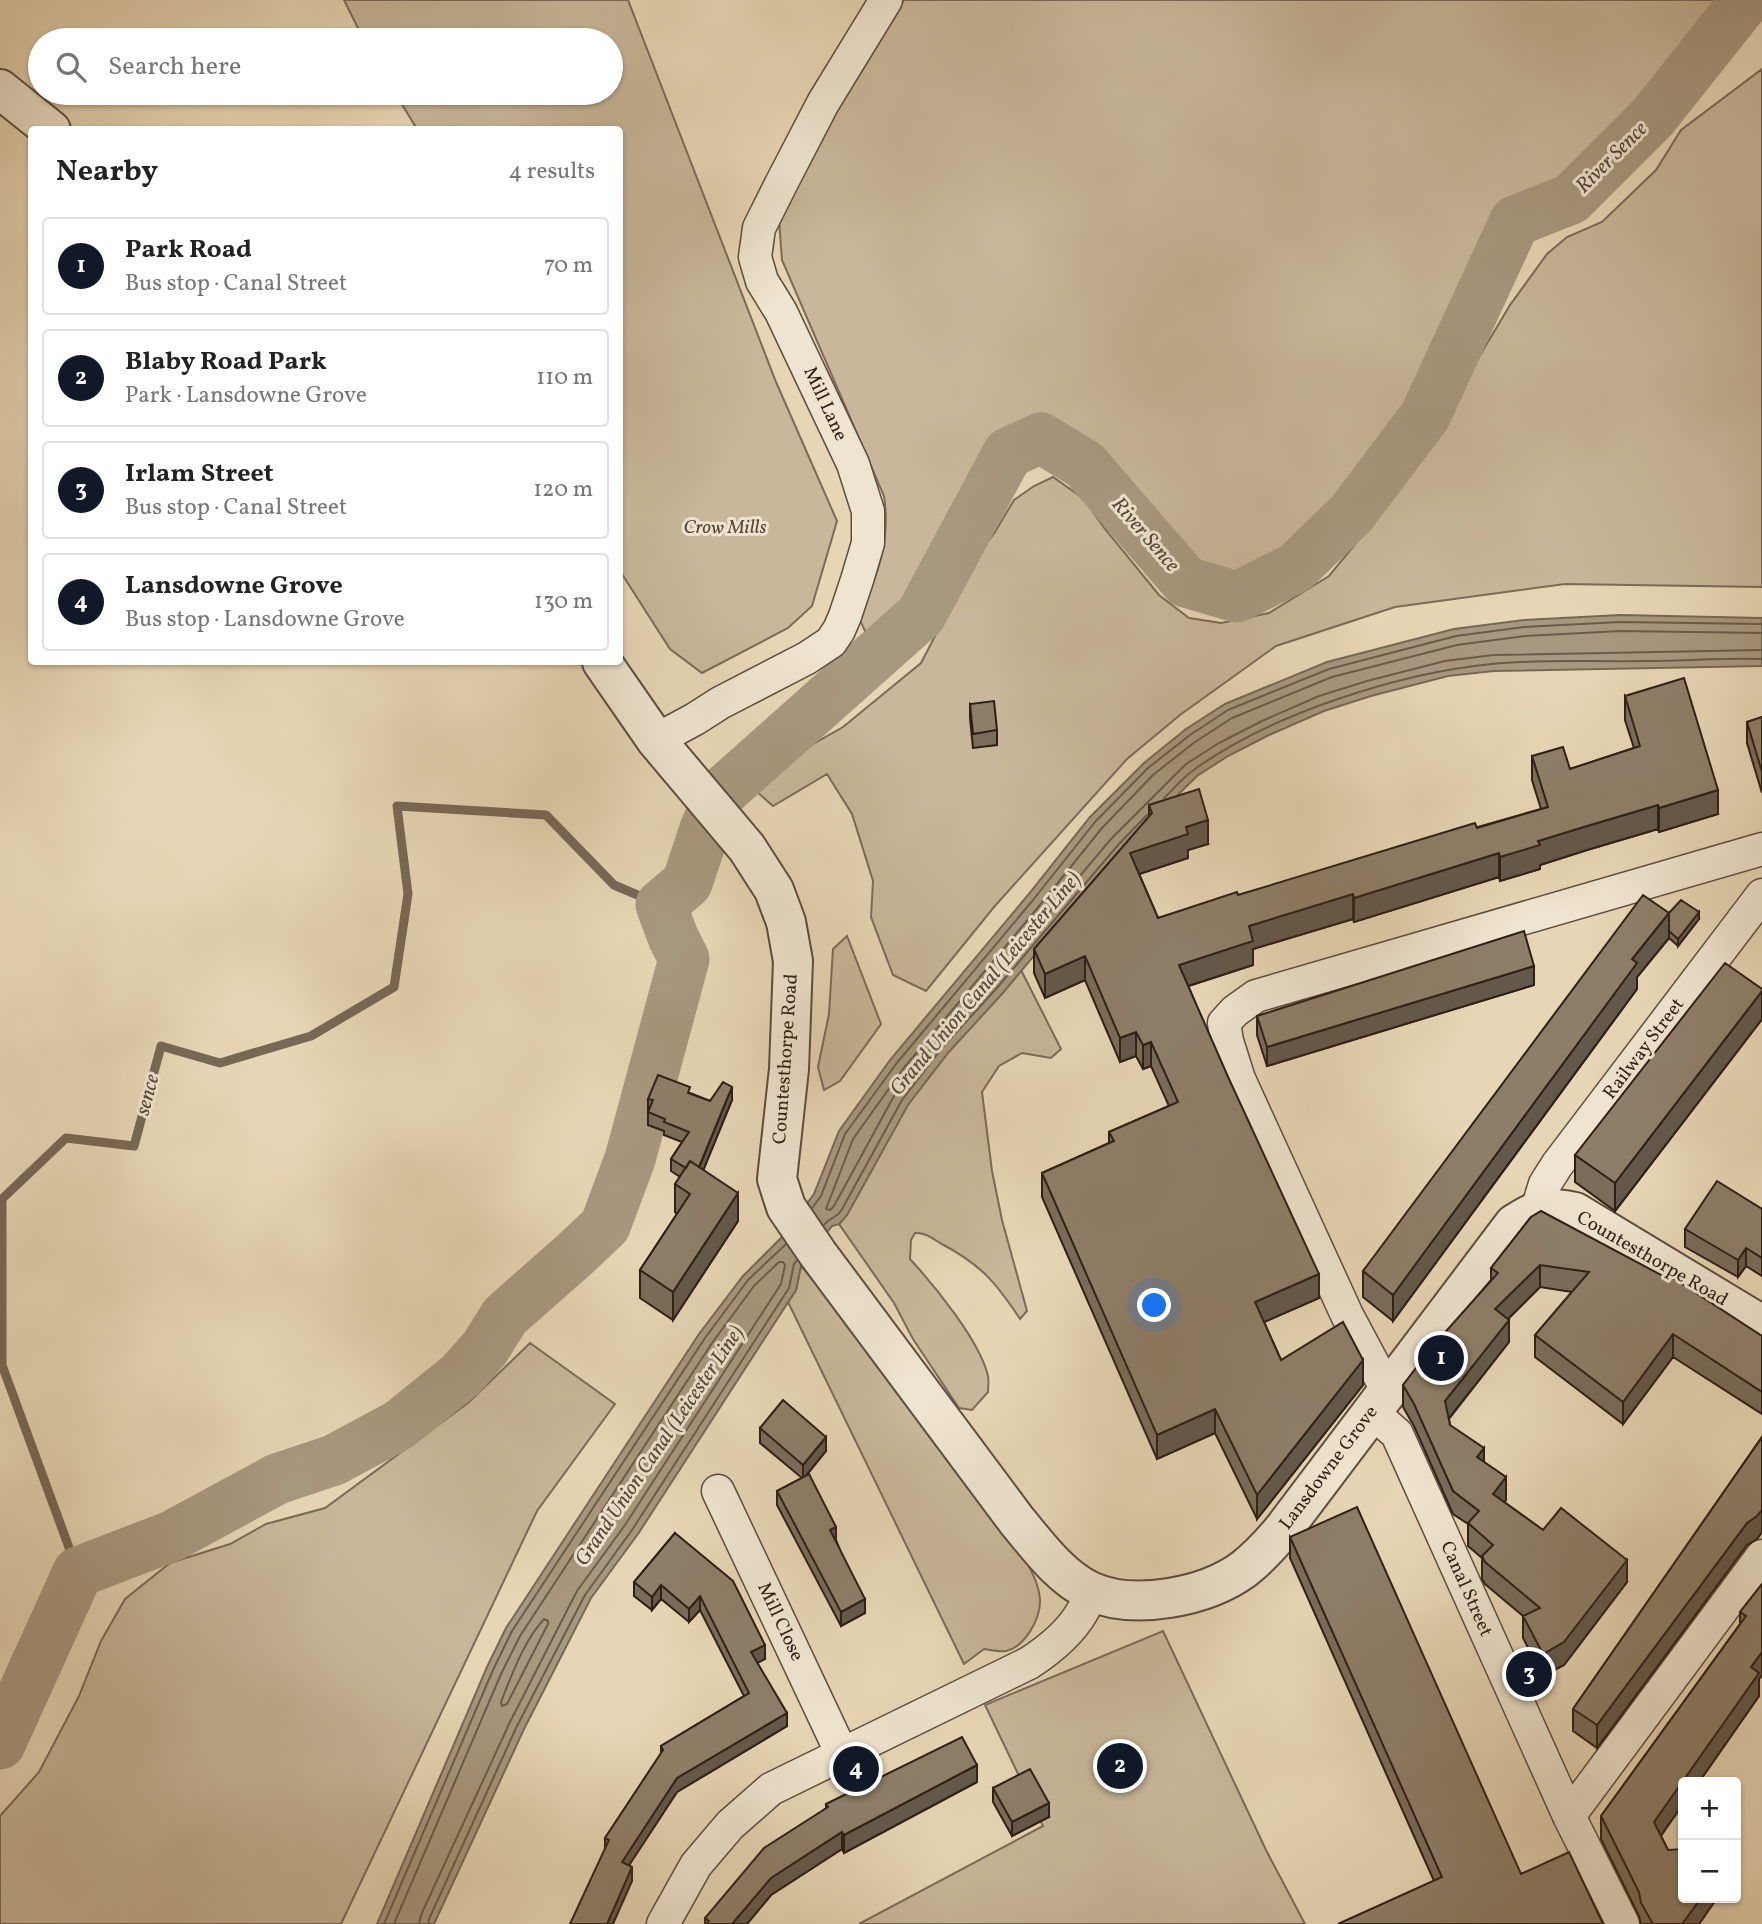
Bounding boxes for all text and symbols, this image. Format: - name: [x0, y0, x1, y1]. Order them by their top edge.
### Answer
- search box: [28, 28, 623, 105]
- icon: search: [52, 48, 90, 86]
- text: Search here: [108, 49, 241, 85]
- water label: River Sence: [1570, 115, 1655, 200]
- text: Nearby: [56, 151, 158, 193]
- text: 4 results: [509, 156, 595, 188]
- text: Park Road: [125, 232, 252, 268]
- text: 1: [76, 250, 86, 282]
- text: 70 m: [544, 250, 593, 282]
- text: Bus stop · Canal Street: [125, 268, 347, 300]
- text: Blaby Road Park: [125, 344, 327, 380]
- text: 2: [75, 362, 87, 394]
- text: 110 m: [536, 362, 593, 394]
- street label: Mill Lane: [797, 363, 853, 445]
- text: Park · Lansdowne Grove: [125, 380, 367, 412]
- text: Irlam Street: [125, 456, 274, 492]
- text: 3: [75, 474, 87, 506]
- text: 120 m: [533, 474, 593, 506]
- water label: River Sence: [1104, 491, 1186, 579]
- text: Bus stop · Canal Street: [125, 492, 347, 524]
- park label: Crow Mills: [684, 515, 766, 541]
- text: Lansdowne Grove: [125, 568, 343, 604]
- text: 4: [74, 586, 88, 618]
- text: 130 m: [534, 586, 593, 618]
- text: Bus stop · Lansdowne Grove: [125, 604, 405, 636]
- water label: Grand Union Canal (Leicester Line): [884, 866, 1088, 1102]
- street label: Countesthorpe Road: [767, 973, 805, 1145]
- street label: Railway Street: [1597, 993, 1691, 1105]
- water label: sence: [129, 1071, 167, 1119]
- street label: Countesthorpe Road: [1572, 1205, 1732, 1313]
- your location: [1137, 1288, 1171, 1322]
- water label: Grand Union Canal (Leicester Line): [568, 1320, 752, 1572]
- pin: 1: [1418, 1332, 1464, 1384]
- street label: Lansdowne Grove: [1274, 1400, 1384, 1536]
- street label: Canal Street: [1433, 1537, 1499, 1641]
- street label: Mill Close: [750, 1578, 810, 1666]
- pin: 3: [1506, 1648, 1552, 1700]
- pin: 2: [1097, 1740, 1143, 1792]
- pin: 4: [833, 1743, 879, 1795]
- map controls: [1678, 1777, 1741, 1903]
- button: +: [1678, 1777, 1741, 1840]
- button: −: [1678, 1840, 1741, 1903]

